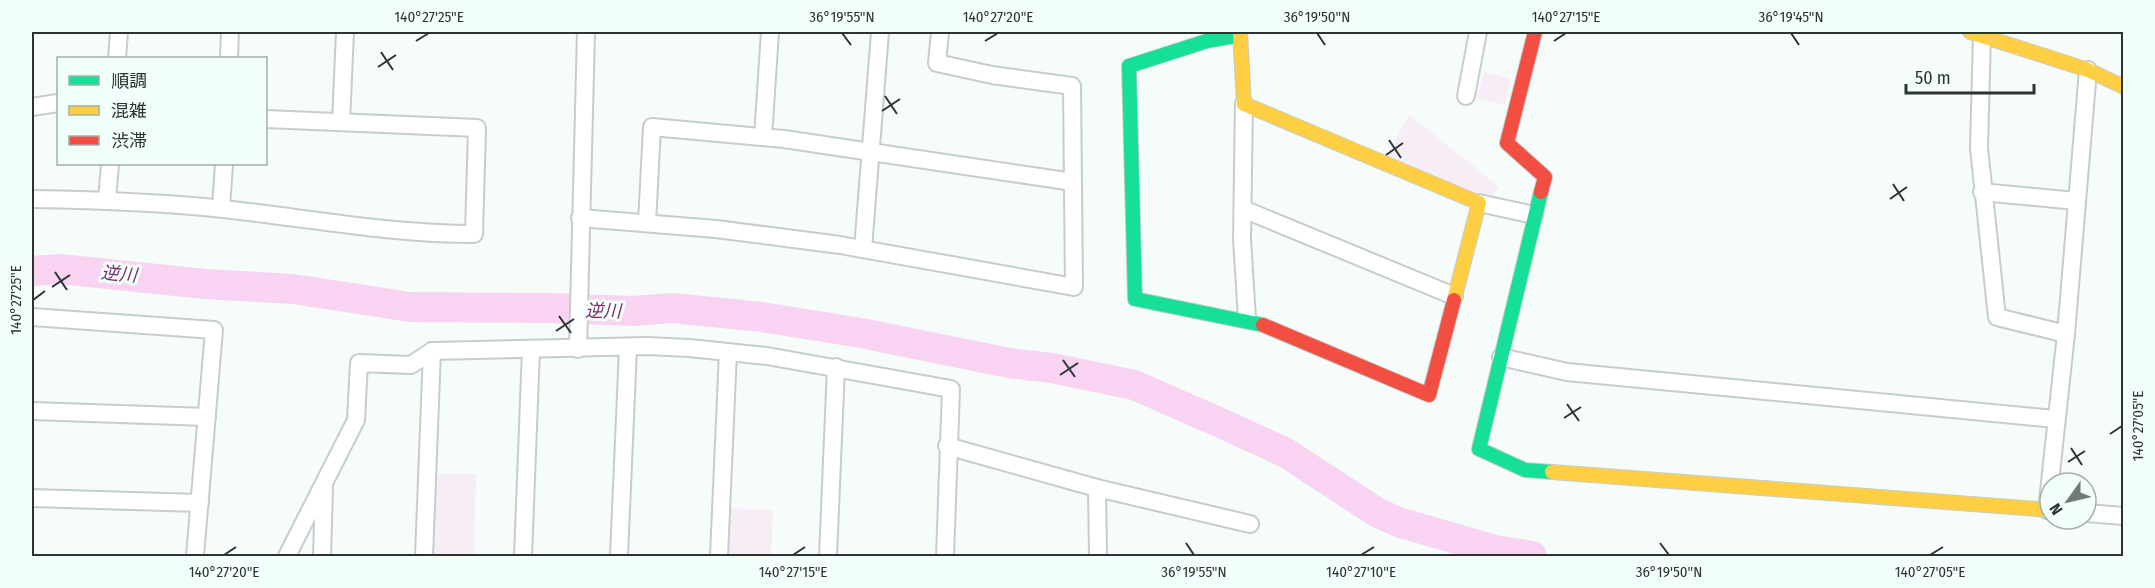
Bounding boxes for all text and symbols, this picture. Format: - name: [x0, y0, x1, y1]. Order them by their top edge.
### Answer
- text: 140°27'25"E: [394, 8, 464, 26]
- text: 36°19'55"N: [809, 8, 875, 26]
- text: 140°27'20"E: [963, 8, 1033, 26]
- text: 36°19'50"N: [1284, 8, 1350, 26]
- text: 140°27'15"E: [1532, 8, 1600, 26]
- text: 36°19'45"N: [1759, 8, 1823, 26]
- legend: [57, 57, 267, 165]
- scale bar: [1906, 57, 2034, 95]
- text: 50 m: [1915, 67, 1951, 89]
- text: 順調: [111, 70, 147, 92]
- text: 混雑: [111, 100, 147, 122]
- text: 渋滞: [111, 130, 147, 152]
- water label: 逆川: [100, 261, 140, 287]
- text: 140°27'25"E: [7, 265, 25, 335]
- water label: 逆川: [585, 300, 623, 322]
- text: 140°27'05"E: [2129, 391, 2147, 461]
- north arrow: [2038, 471, 2098, 531]
- text: N: [2045, 500, 2067, 518]
- text: 140°27'20"E: [189, 563, 259, 581]
- text: 140°27'15"E: [759, 563, 827, 581]
- text: 36°19'55"N: [1161, 563, 1227, 581]
- text: 140°27'10"E: [1326, 563, 1396, 581]
- text: 36°19'50"N: [1636, 563, 1702, 581]
- text: 140°27'05"E: [1895, 563, 1965, 581]

